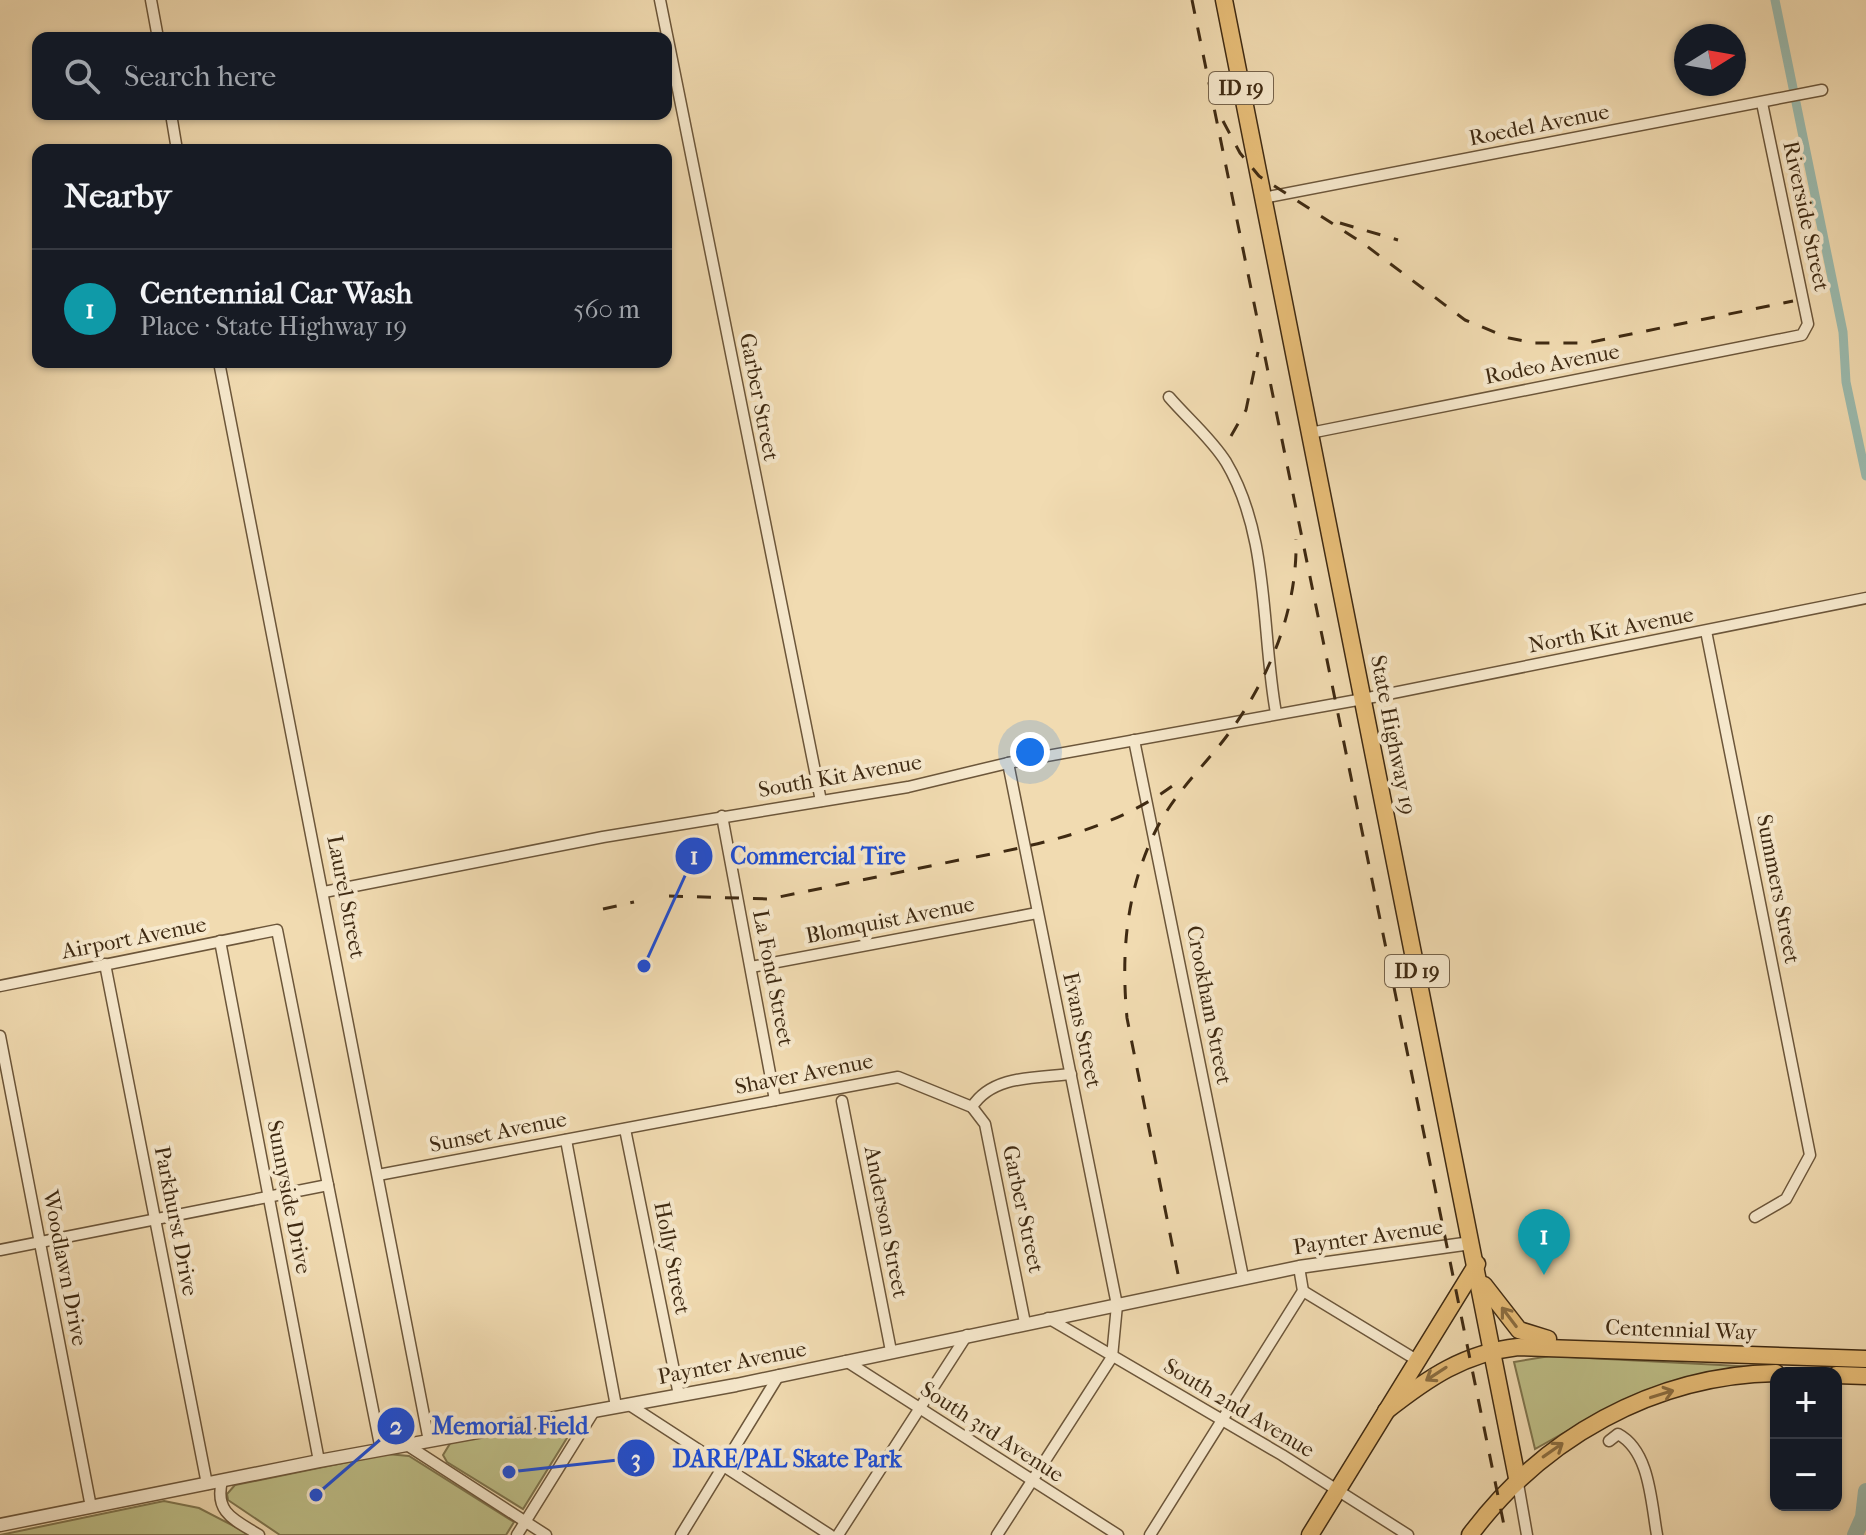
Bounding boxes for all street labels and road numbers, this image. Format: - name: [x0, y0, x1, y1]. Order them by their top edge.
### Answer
- road number: ID 19: [1209, 72, 1273, 104]
- street label: Roedel Avenue: [1467, 99, 1611, 151]
- street label: Riverside Street: [1777, 138, 1835, 294]
- street label: Garber Street: [734, 331, 784, 463]
- street label: Rodeo Avenue: [1482, 338, 1622, 390]
- street label: North Kit Avenue: [1526, 601, 1696, 659]
- street label: State Highway 19: [1365, 653, 1421, 817]
- street label: South Kit Avenue: [756, 749, 924, 803]
- street label: Summers Street: [1751, 812, 1805, 966]
- street label: Laurel Street: [321, 833, 371, 961]
- street label: Blomquist Avenue: [803, 891, 977, 949]
- street label: La Fond Street: [747, 908, 799, 1049]
- street label: Airport Avenue: [59, 911, 209, 965]
- street label: Crookham Street: [1181, 923, 1237, 1087]
- road number: ID 19: [1385, 955, 1449, 987]
- street label: Evans Street: [1057, 970, 1107, 1090]
- street label: Shaver Avenue: [733, 1048, 875, 1100]
- street label: Sunset Avenue: [427, 1106, 569, 1158]
- street label: Sunnyside Drive: [261, 1118, 317, 1276]
- street label: Anderson Street: [858, 1143, 913, 1300]
- street label: Garber Street: [997, 1143, 1049, 1275]
- street label: Parkhurst Drive: [149, 1144, 203, 1298]
- street label: Woodlawn Drive: [37, 1187, 93, 1348]
- street label: Holly Street: [648, 1199, 696, 1317]
- street label: Paynter Avenue: [1291, 1214, 1445, 1260]
- street label: Centennial Way: [1605, 1314, 1759, 1346]
- street label: Paynter Avenue: [655, 1336, 809, 1390]
- street label: South 2nd Avenue: [1159, 1353, 1319, 1463]
- street label: South 3rd Avenue: [916, 1376, 1069, 1488]

